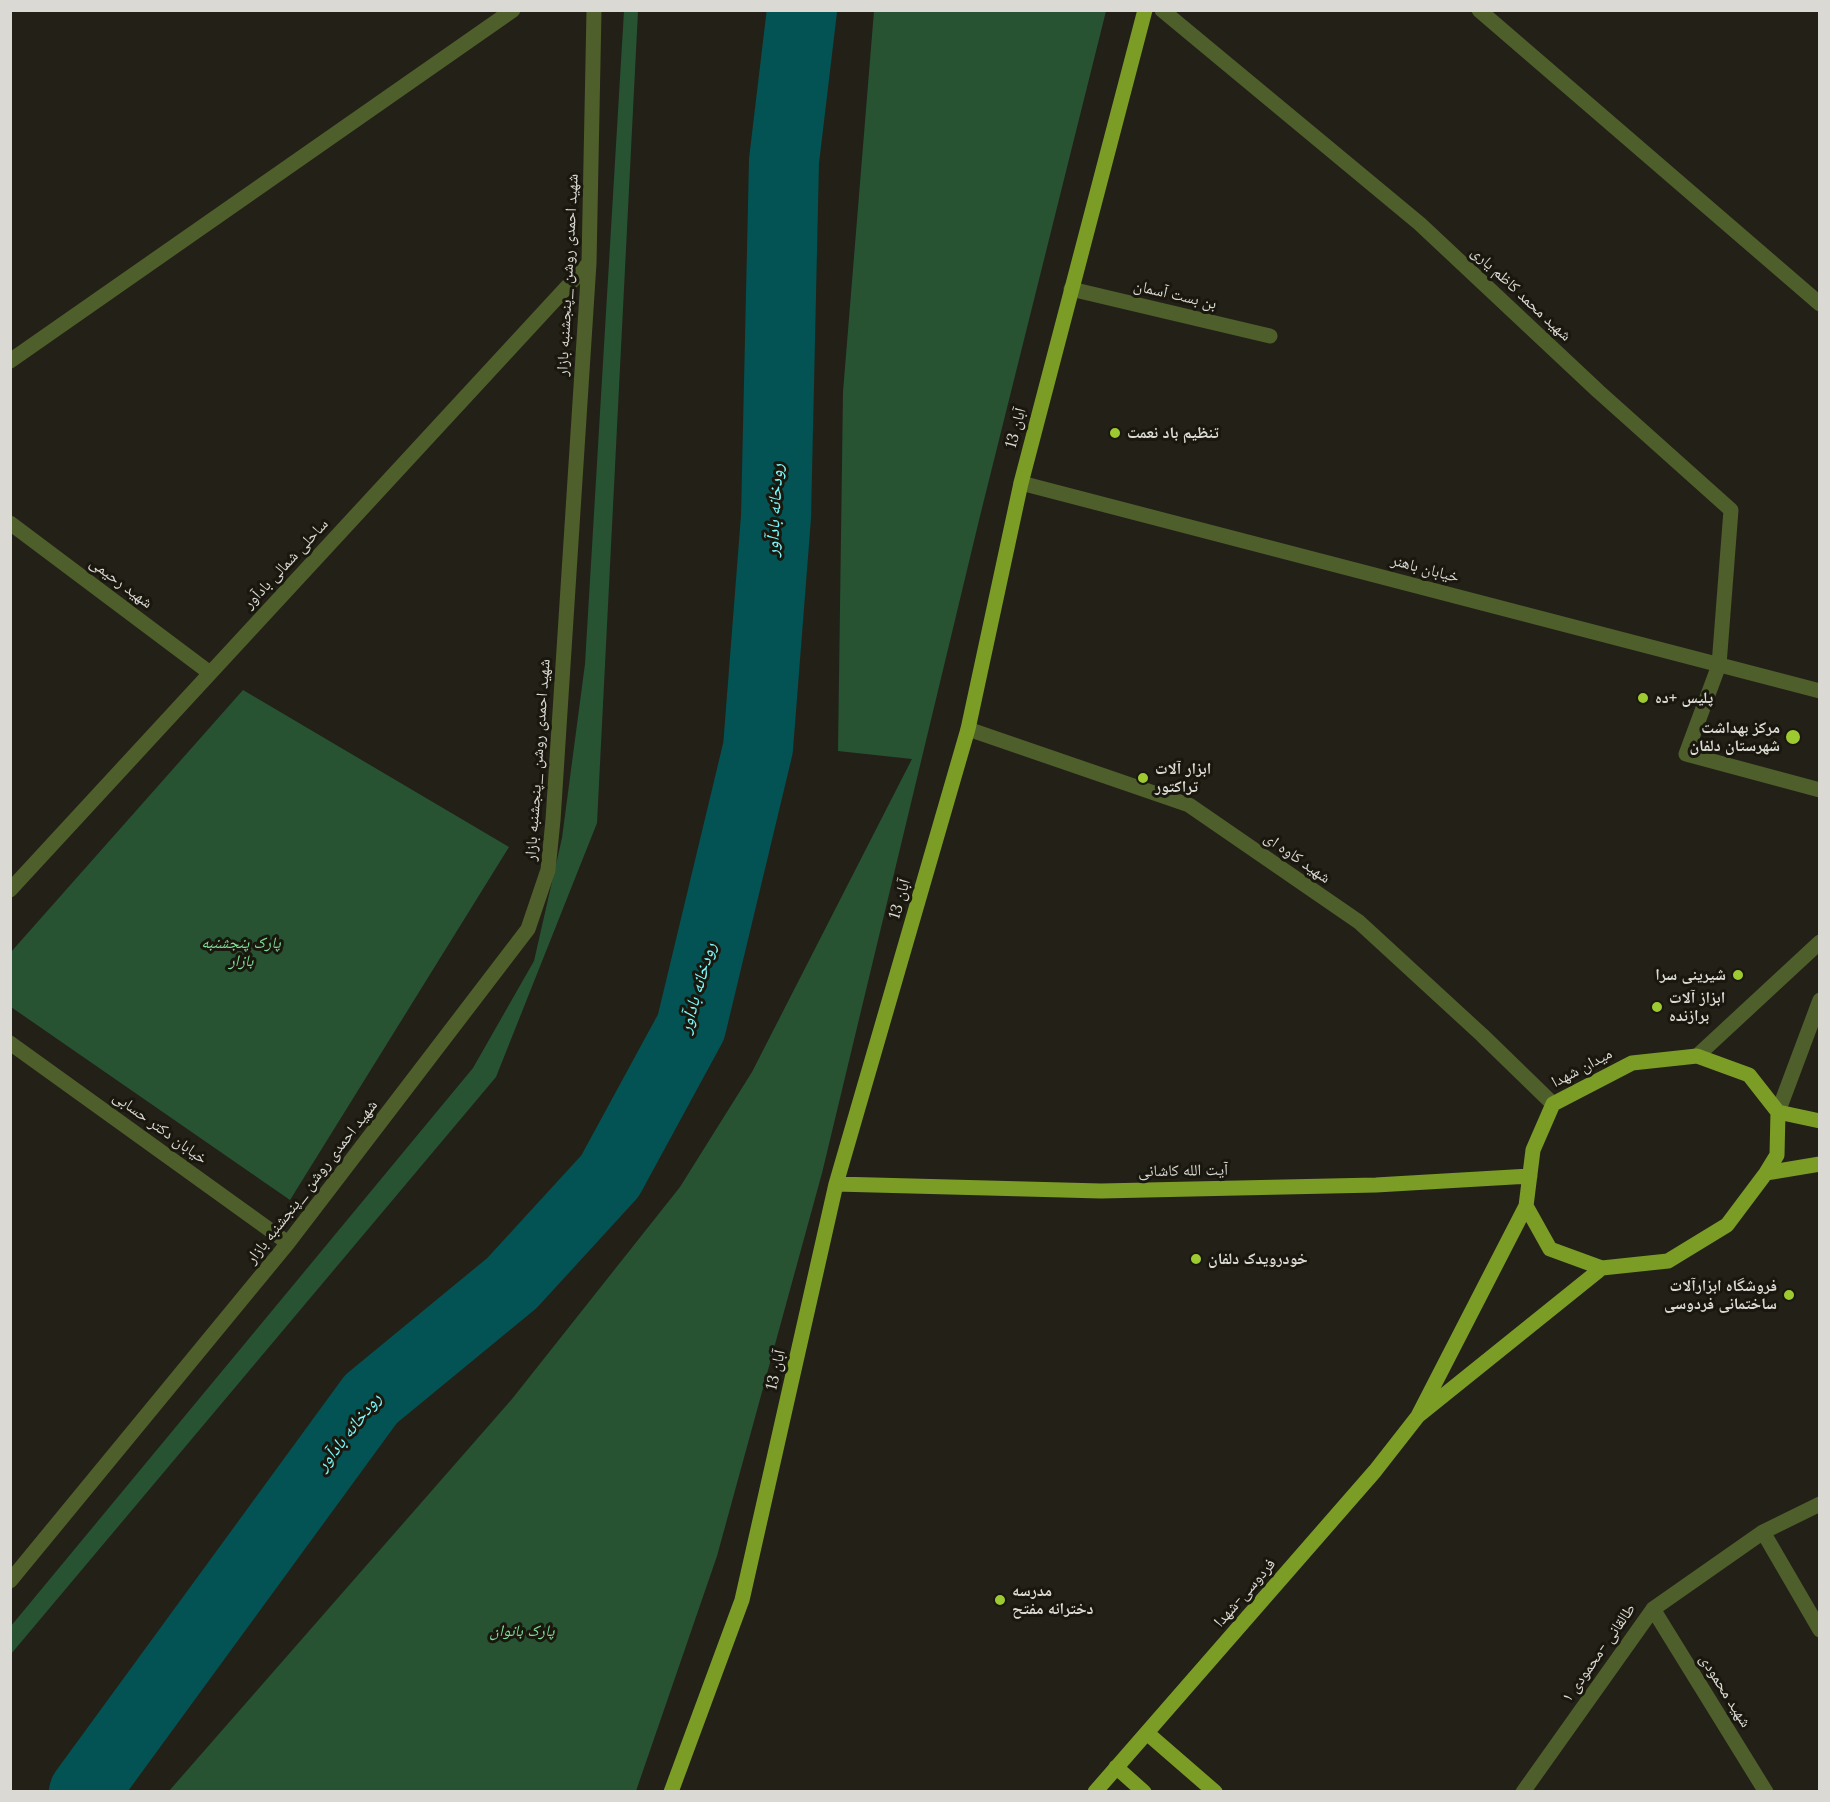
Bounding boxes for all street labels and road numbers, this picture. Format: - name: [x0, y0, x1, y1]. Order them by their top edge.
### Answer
- street label: شهید احمدی روشن _پنجشنبه بازار: [553, 173, 583, 377]
- street label: شهید محمد کاظم یاری: [1467, 243, 1575, 345]
- street label: بن بست آسمان: [1132, 276, 1218, 314]
- street label: 13 آبان: [1001, 406, 1031, 450]
- street label: ساحلی شمالی بادآور: [239, 515, 333, 613]
- street label: خیابان باهنر: [1389, 551, 1461, 587]
- street label: شهید رحیمی: [86, 553, 156, 613]
- street label: شهید احمدی روشن _پنجشنبه بازار: [521, 658, 555, 862]
- street label: شهید کاوه ای: [1260, 828, 1334, 888]
- street label: 13 آبان: [885, 877, 915, 921]
- street label: میدان شهدا: [1548, 1044, 1616, 1092]
- street label: خیابان دکتر حسابی: [109, 1087, 211, 1169]
- street label: شهید احمدی روشن _پنجشنبه بازار: [242, 1096, 382, 1268]
- street label: آیت الله کاشانی: [1138, 1161, 1228, 1181]
- street label: 13 آبان: [762, 1348, 790, 1392]
- street label: فردوسی-شهدا: [1210, 1555, 1280, 1631]
- street label: طالقانی -محمودی ۱: [1558, 1600, 1640, 1706]
- street label: شهید محمودی: [1695, 1651, 1755, 1731]

